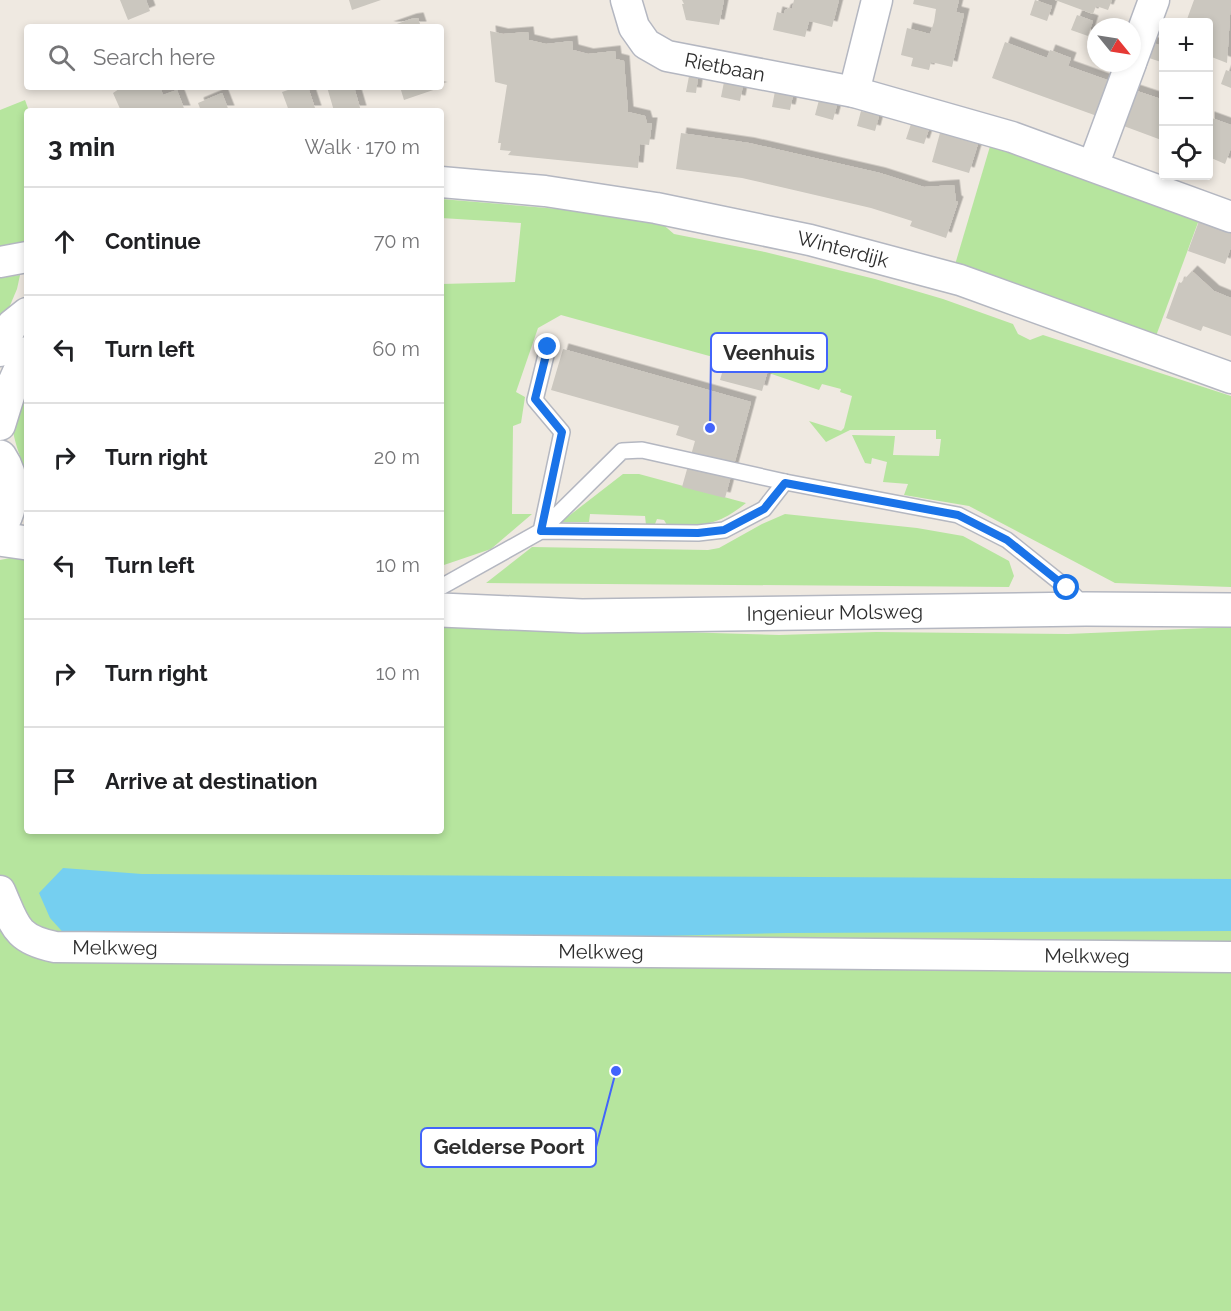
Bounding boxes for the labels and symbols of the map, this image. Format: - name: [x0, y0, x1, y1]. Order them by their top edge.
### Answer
- north arrow: [1087, 18, 1141, 72]
- street label: Rietbaan: [682, 48, 767, 87]
- street label: Winterdijk: [795, 226, 892, 273]
- route end: [534, 333, 560, 359]
- callout: Veenhuis: [711, 333, 827, 372]
- text: Veenhuis: [723, 340, 815, 365]
- route start: [1053, 574, 1079, 600]
- street label: Ingenieur Molsweg: [747, 599, 923, 626]
- street label: Melkweg: [72, 935, 158, 960]
- street label: Melkweg: [558, 939, 644, 964]
- street label: Melkweg: [1044, 943, 1130, 968]
- callout: Gelderse Poort: [421, 1128, 596, 1167]
- text: Gelderse Poort: [433, 1134, 585, 1159]

